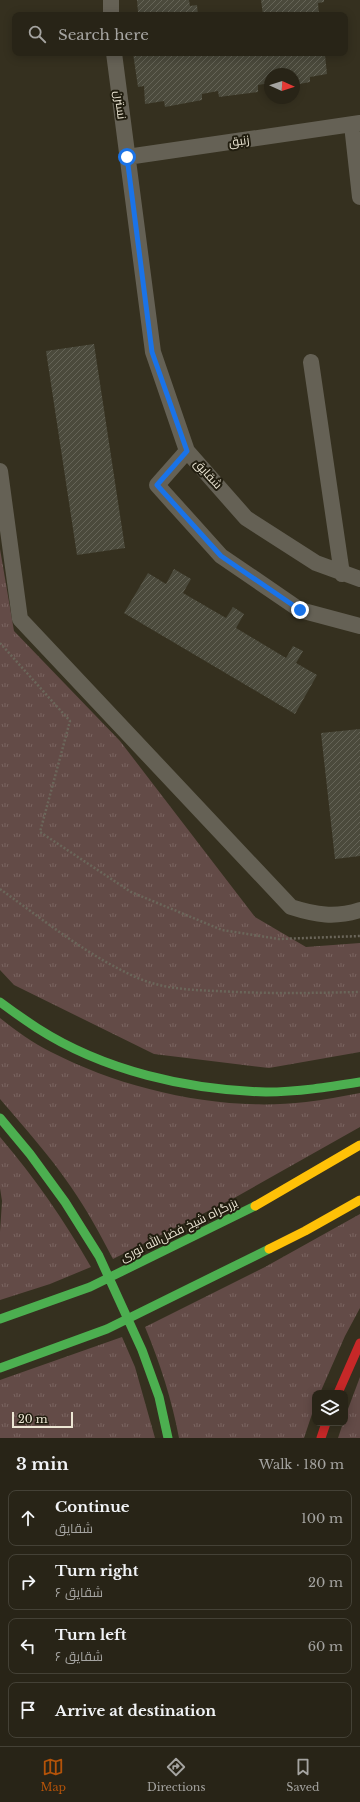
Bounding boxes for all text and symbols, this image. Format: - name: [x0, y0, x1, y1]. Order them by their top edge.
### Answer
- search box: [12, 12, 348, 56]
- icon: search: [26, 23, 48, 45]
- text: Search here: [58, 25, 149, 44]
- north arrow: [264, 68, 300, 104]
- street label: نسترن: [111, 90, 130, 120]
- street label: زنبق: [228, 132, 250, 149]
- route start: [118, 148, 136, 166]
- street label: شقایق: [191, 456, 226, 492]
- route end: [291, 601, 309, 619]
- street label: بزرگراه شیخ فضل‌الله نوری: [117, 1195, 241, 1265]
- map controls: [312, 1390, 348, 1426]
- button: layers: [312, 1390, 348, 1426]
- scale bar: [12, 1410, 73, 1429]
- text: 20 m: [18, 1412, 48, 1426]
- text: 3 min: [16, 1454, 69, 1475]
- text: Walk · 180 m: [259, 1456, 344, 1473]
- text: Continue: [55, 1497, 130, 1516]
- icon: ahead: [17, 1507, 39, 1529]
- text: 100 m: [301, 1510, 343, 1527]
- text: شقایق: [55, 1520, 93, 1537]
- text: Turn right: [55, 1561, 138, 1580]
- icon: right: [17, 1571, 39, 1593]
- text: 20 m: [308, 1574, 343, 1591]
- text: شقایق ۶: [55, 1584, 103, 1601]
- text: Turn left: [55, 1625, 126, 1644]
- icon: left: [17, 1635, 39, 1657]
- text: 60 m: [308, 1638, 343, 1655]
- text: شقایق ۶: [55, 1648, 103, 1665]
- icon: arrive: [17, 1699, 39, 1721]
- text: Arrive at destination: [55, 1701, 216, 1720]
- tab: Map: [40, 1756, 66, 1794]
- tab: Directions: [147, 1756, 205, 1794]
- tab: Saved: [286, 1756, 320, 1794]

